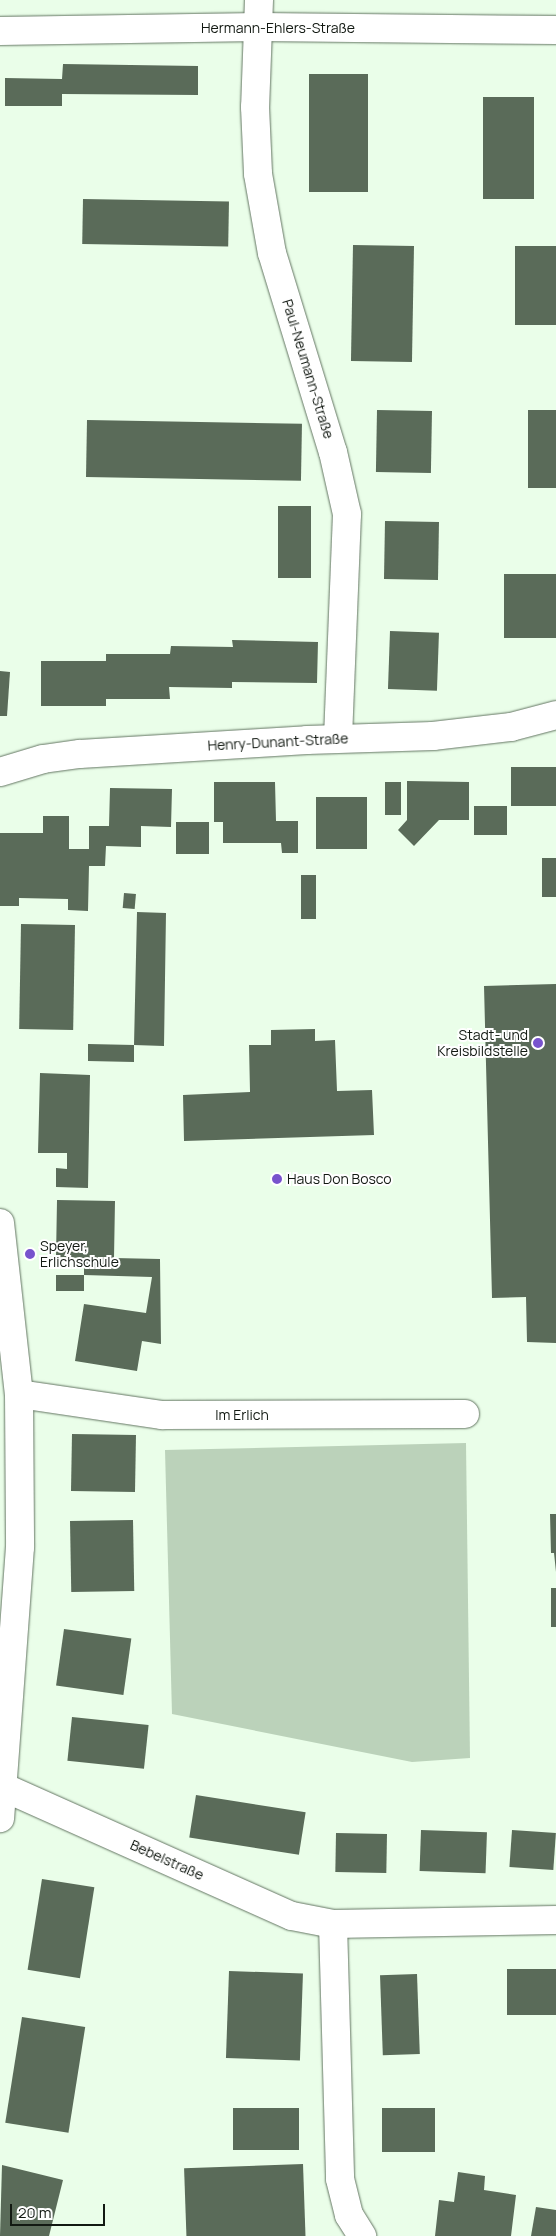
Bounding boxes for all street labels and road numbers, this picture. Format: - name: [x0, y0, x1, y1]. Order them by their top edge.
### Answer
- street label: Hermann-Ehlers-Straße: [201, 20, 355, 36]
- street label: Paul-Neumann-Straße: [279, 297, 337, 441]
- street label: Henry-Dunant-Straße: [207, 730, 349, 754]
- street label: Im Erlich: [215, 1407, 269, 1423]
- street label: Bebelstraße: [128, 1836, 206, 1884]

